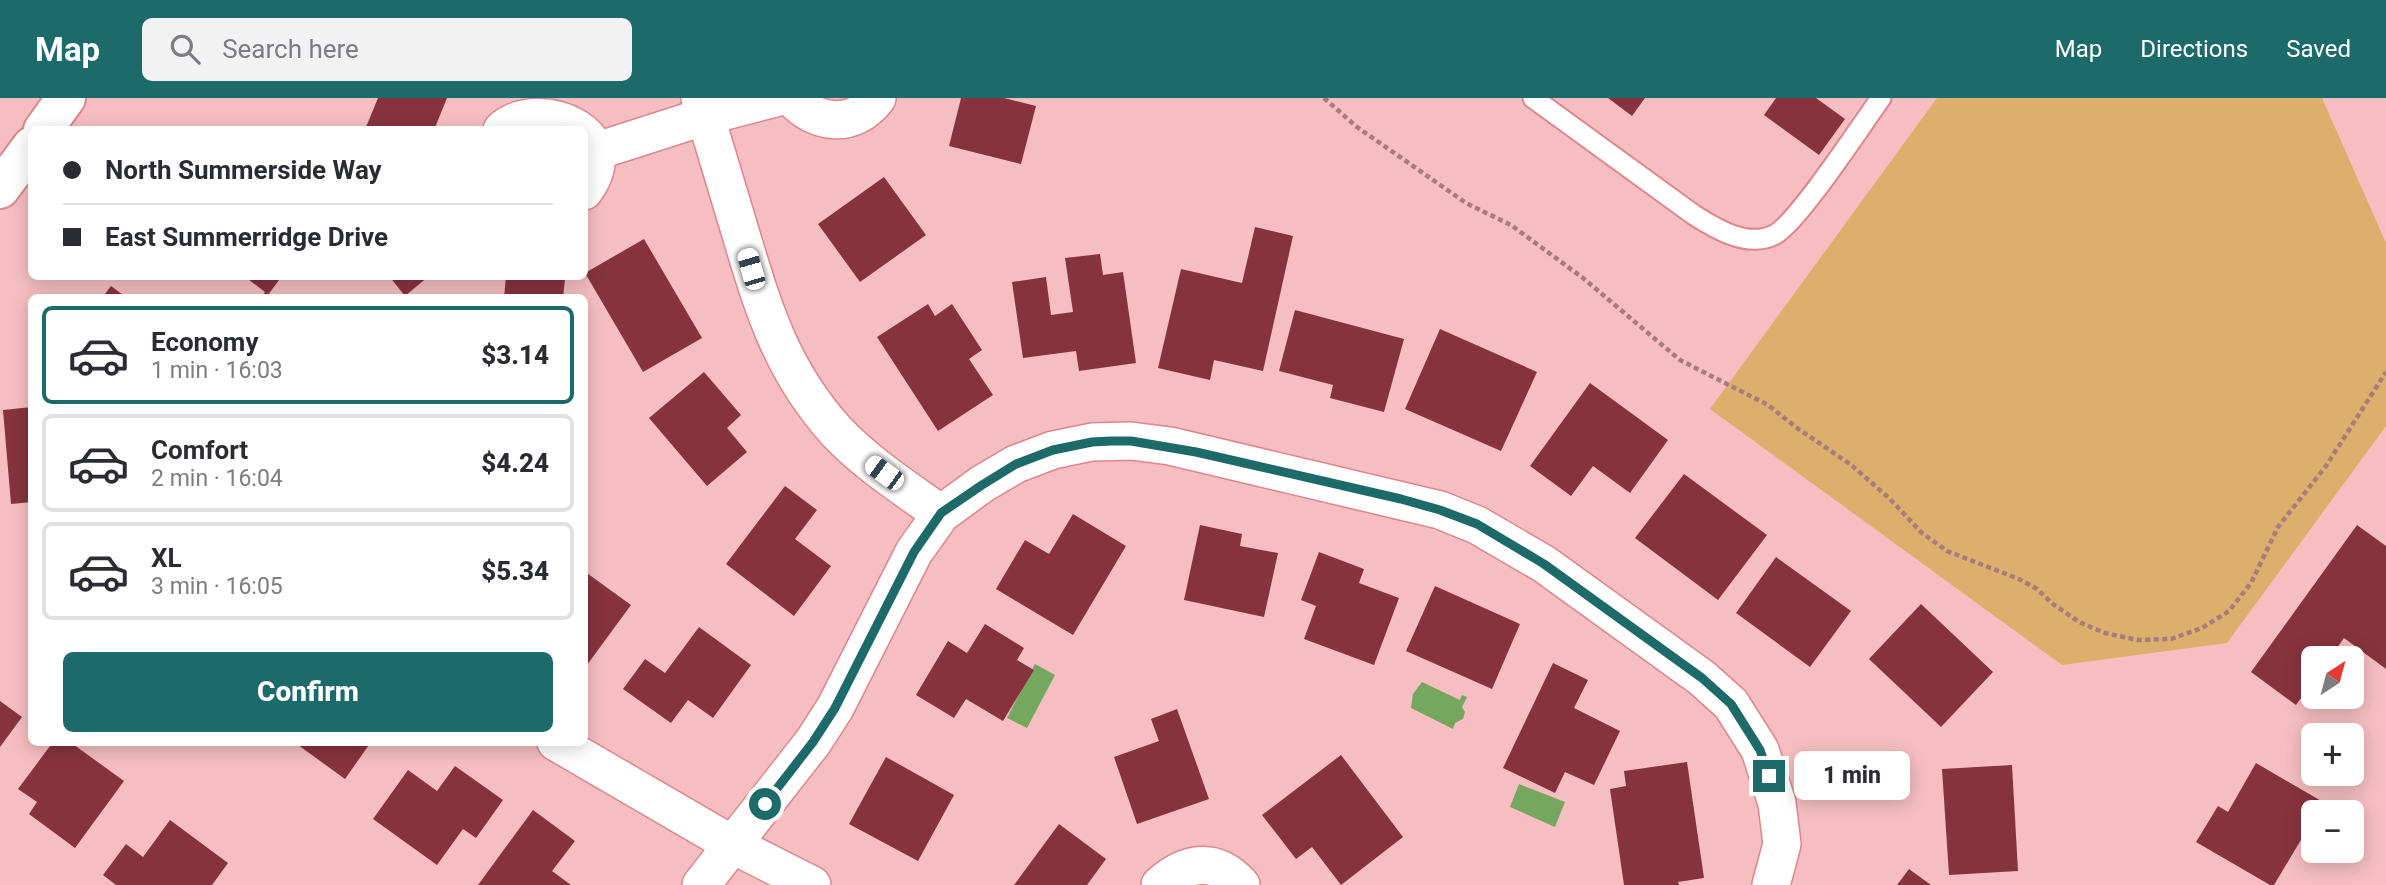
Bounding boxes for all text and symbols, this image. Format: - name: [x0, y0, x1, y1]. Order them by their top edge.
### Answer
- search box: [142, 18, 632, 81]
- text: Map: [35, 30, 100, 69]
- icon: search: [166, 30, 204, 68]
- text: Search here: [222, 34, 359, 64]
- text: Map: [2055, 35, 2102, 63]
- text: Directions: [2140, 35, 2248, 63]
- text: Saved: [2286, 35, 2351, 63]
- text: North Summerside Way: [105, 155, 382, 185]
- text: East Summerridge Drive: [105, 222, 388, 252]
- car: [736, 246, 767, 292]
- icon: car: [67, 324, 130, 387]
- text: Economy: [151, 327, 258, 357]
- text: $3.14: [481, 340, 549, 370]
- text: 1 min · 16:03: [151, 357, 283, 384]
- icon: car: [67, 432, 130, 495]
- text: Comfort: [151, 435, 248, 465]
- text: $4.24: [481, 448, 549, 478]
- car: [861, 452, 908, 494]
- text: 2 min · 16:04: [151, 465, 283, 492]
- icon: car: [67, 540, 130, 603]
- text: XL: [151, 543, 182, 573]
- text: $5.34: [481, 556, 549, 586]
- text: 3 min · 16:05: [151, 573, 283, 600]
- north arrow: [2301, 646, 2364, 709]
- map controls: [2301, 646, 2364, 863]
- button: Confirm: [63, 652, 553, 732]
- button: +: [2301, 723, 2364, 786]
- callout: 1 min: [1794, 752, 1909, 800]
- route end: [1753, 760, 1785, 792]
- text: 1 min: [1823, 762, 1881, 789]
- route start: [749, 788, 781, 820]
- button: −: [2301, 800, 2364, 863]

